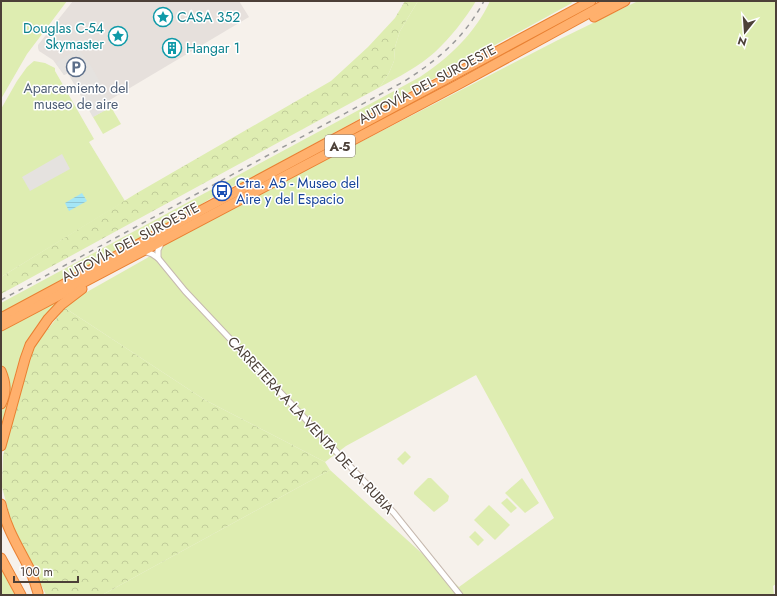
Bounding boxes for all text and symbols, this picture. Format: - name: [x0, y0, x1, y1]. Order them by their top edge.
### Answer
- place icon: CASA 352: [152, 6, 174, 28]
- place label: CASA 352: [177, 7, 240, 27]
- north arrow: [725, 12, 765, 52]
- place label: Douglas C-54 Skymaster: [23, 18, 104, 54]
- place icon: Douglas C-54 Skymaster: [107, 25, 129, 47]
- text: N: [736, 33, 749, 50]
- building icon: Hangar 1: [161, 37, 183, 59]
- place label: Hangar 1: [186, 38, 240, 58]
- street label: AUTOVÍA DEL SUROESTE: [355, 39, 499, 129]
- parking icon: Aparcemiento del museo de aire: [65, 56, 87, 78]
- place label: Aparcemiento del museo de aire: [23, 78, 129, 114]
- road number: A-5: [325, 135, 355, 157]
- place label: Ctra. A5 - Museo del Aire y del Espacio: [236, 173, 359, 209]
- bus stop icon: Ctra. A5 - Museo del Aire y del Espacio: [211, 180, 233, 202]
- street label: AUTOVÍA DEL SUROESTE: [58, 197, 202, 287]
- street label: CARRETERA A LA VENTA DE LA RUBIA: [223, 332, 399, 519]
- scale bar: [14, 558, 78, 584]
- text: 100 m: [20, 563, 53, 581]

